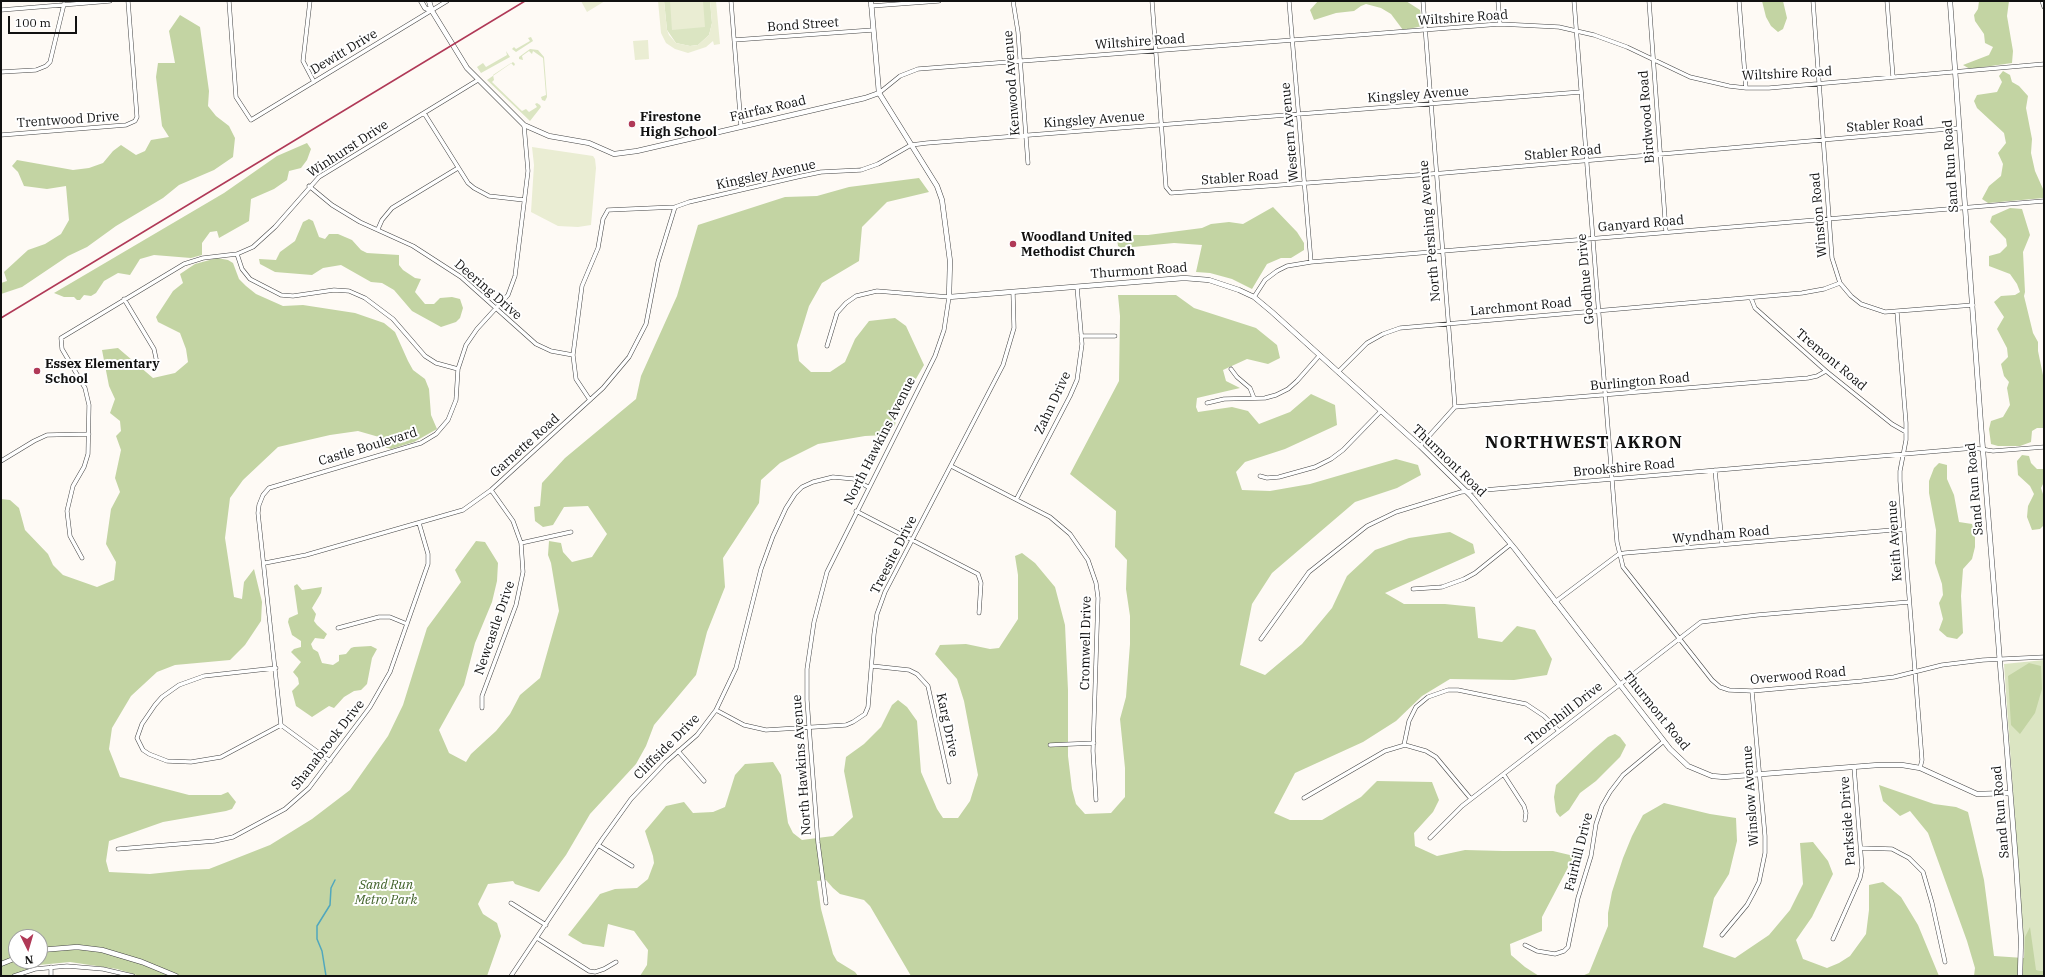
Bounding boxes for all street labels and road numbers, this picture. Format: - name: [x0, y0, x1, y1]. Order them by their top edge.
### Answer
- street label: Wiltshire Road: [1417, 7, 1509, 29]
- street label: Bond Street: [767, 15, 839, 35]
- street label: Dewitt Drive: [308, 26, 380, 78]
- street label: Kenwood Avenue: [1001, 30, 1023, 136]
- street label: Wiltshire Road: [1094, 31, 1186, 53]
- street label: Wiltshire Road: [1742, 64, 1832, 84]
- street label: Birdwood Road: [1636, 70, 1658, 164]
- street label: Western Avenue: [1278, 82, 1302, 182]
- street label: Kingsley Avenue: [1367, 84, 1469, 106]
- street label: Fairfax Road: [728, 93, 808, 125]
- street label: Trentwood Drive: [16, 109, 120, 131]
- street label: Kingsley Avenue: [1043, 109, 1145, 131]
- street label: Stabler Road: [1846, 114, 1924, 136]
- street label: Winhurst Drive: [305, 117, 391, 181]
- street label: Sand Run Road: [1940, 119, 1962, 213]
- street label: Stabler Road: [1524, 142, 1602, 164]
- street label: Kingsley Avenue: [715, 157, 817, 193]
- street label: North Pershing Avenue: [1416, 159, 1444, 303]
- street label: Stabler Road: [1201, 168, 1279, 188]
- street label: Winston Road: [1808, 172, 1830, 258]
- street label: Ganyard Road: [1597, 212, 1685, 236]
- street label: Goodhue Drive: [1574, 233, 1598, 325]
- street label: Deering Drive: [451, 257, 525, 323]
- street label: Thurmont Road: [1090, 260, 1188, 282]
- street label: Larchmont Road: [1469, 295, 1573, 319]
- street label: Tremont Road: [1792, 326, 1870, 394]
- street label: Zahn Drive: [1032, 369, 1074, 437]
- street label: Burlington Road: [1590, 370, 1690, 394]
- street label: North Hawkins Avenue: [841, 374, 919, 508]
- street label: Garnette Road: [487, 411, 563, 481]
- street label: Thurmont Road: [1409, 422, 1489, 500]
- street label: Castle Boulevard: [317, 425, 419, 469]
- street label: Sand Run Road: [1963, 442, 1987, 536]
- street label: Brookshire Road: [1572, 456, 1676, 480]
- street label: Keith Avenue: [1884, 500, 1906, 582]
- street label: Treesite Drive: [868, 513, 920, 597]
- street label: Wyndham Road: [1672, 523, 1770, 547]
- street label: Newcastle Drive: [472, 579, 518, 677]
- street label: Cromwell Drive: [1077, 596, 1095, 690]
- street label: Overwood Road: [1749, 664, 1847, 688]
- street label: Thurmont Road: [1619, 668, 1693, 754]
- street label: Thornhill Drive: [1522, 679, 1606, 749]
- street label: Karg Drive: [933, 692, 961, 758]
- street label: North Hawkins Avenue: [789, 694, 815, 836]
- street label: Shanabrook Drive: [288, 697, 368, 793]
- street label: Cliffside Drive: [631, 711, 703, 783]
- street label: Winslow Avenue: [1740, 745, 1762, 847]
- street label: Sand Run Road: [1989, 765, 2013, 859]
- street label: Parkside Drive: [1837, 776, 1859, 866]
- street label: Fairhill Drive: [1562, 811, 1596, 893]

